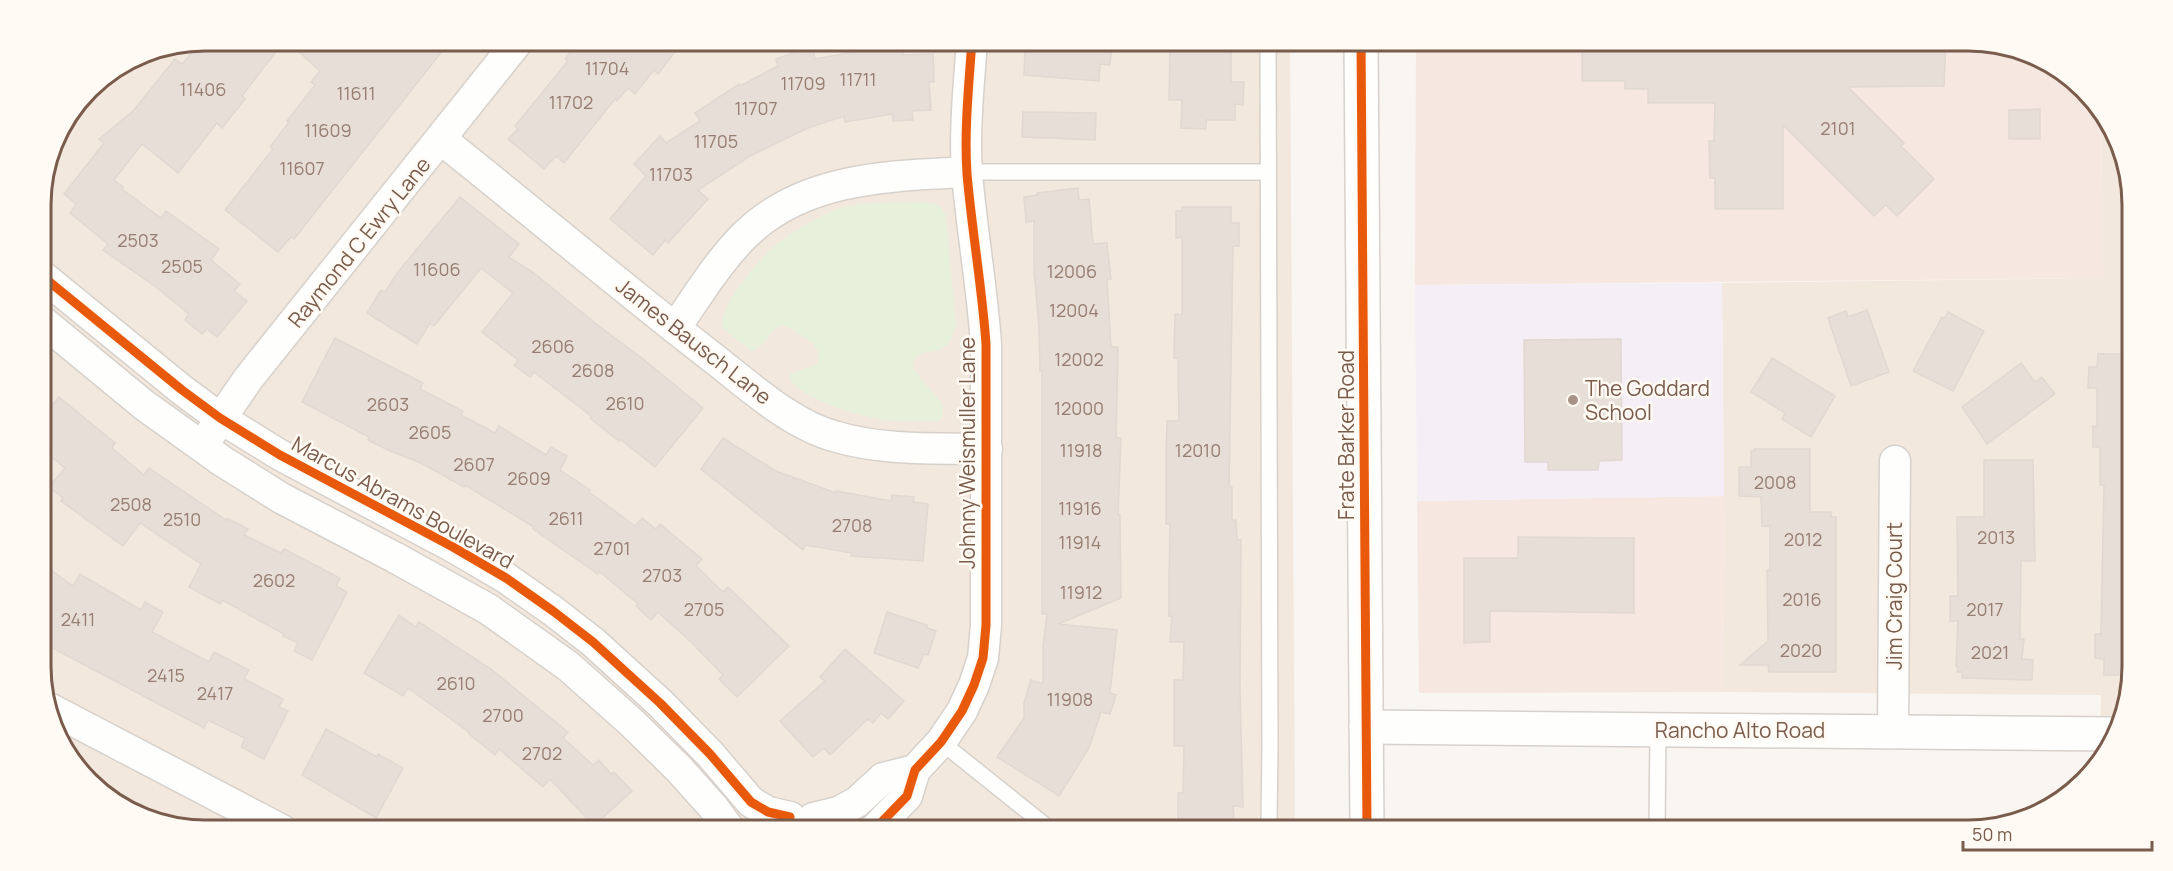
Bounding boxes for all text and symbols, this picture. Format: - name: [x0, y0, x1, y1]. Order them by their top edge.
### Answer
- house number: 11704: [585, 56, 629, 80]
- house number: 11711: [839, 67, 877, 91]
- house number: 11709: [780, 71, 826, 95]
- house number: 11406: [180, 77, 226, 101]
- house number: 11611: [337, 81, 375, 105]
- house number: 11702: [549, 90, 593, 114]
- house number: 11707: [734, 96, 778, 120]
- house number: 2101: [1820, 116, 1856, 140]
- house number: 11609: [304, 118, 352, 142]
- house number: 11705: [694, 129, 738, 153]
- street label: Raymond C Ewry Lane: [282, 151, 436, 333]
- house number: 11607: [279, 156, 325, 180]
- house number: 11703: [649, 162, 693, 186]
- house number: 2503: [117, 228, 159, 252]
- house number: 2505: [161, 254, 203, 278]
- house number: 11606: [413, 257, 461, 281]
- house number: 12006: [1047, 259, 1097, 283]
- street label: James Bausch Lane: [611, 271, 777, 411]
- house number: 12004: [1049, 298, 1099, 322]
- house number: 2606: [531, 334, 575, 358]
- street label: Johnny Weismuller Lane: [953, 337, 981, 569]
- house number: 12002: [1054, 347, 1104, 371]
- street label: Frate Barker Road: [1332, 350, 1360, 520]
- house number: 2608: [572, 358, 614, 382]
- place label: The Goddard School: [1585, 374, 1710, 426]
- house number: 2610: [605, 391, 645, 415]
- house number: 2603: [367, 392, 409, 416]
- marker: The Goddard School: [1566, 393, 1580, 407]
- house number: 12000: [1054, 396, 1104, 420]
- house number: 2605: [409, 420, 451, 444]
- street label: Marcus Abrams Boulevard: [287, 429, 519, 575]
- house number: 11918: [1060, 438, 1102, 462]
- house number: 12010: [1175, 438, 1221, 462]
- house number: 2607: [453, 452, 495, 476]
- house number: 2609: [507, 466, 551, 490]
- house number: 2008: [1754, 470, 1796, 494]
- house number: 2508: [110, 492, 152, 516]
- house number: 11916: [1058, 496, 1102, 520]
- house number: 2611: [548, 506, 584, 530]
- house number: 2510: [163, 507, 201, 531]
- house number: 2708: [832, 513, 872, 537]
- street label: Jim Craig Court: [1880, 522, 1908, 670]
- house number: 2013: [1977, 525, 2015, 549]
- house number: 2012: [1784, 527, 1822, 551]
- house number: 11914: [1059, 530, 1101, 554]
- house number: 2701: [593, 536, 631, 560]
- house number: 2703: [642, 563, 682, 587]
- house number: 2602: [253, 568, 295, 592]
- house number: 11912: [1060, 580, 1102, 604]
- house number: 2016: [1782, 587, 1822, 611]
- house number: 2705: [684, 597, 724, 621]
- house number: 2017: [1966, 597, 2004, 621]
- house number: 2411: [61, 607, 95, 631]
- house number: 2020: [1780, 638, 1822, 662]
- house number: 2021: [1971, 640, 2009, 664]
- house number: 2415: [147, 663, 185, 687]
- house number: 2610: [436, 671, 476, 695]
- house number: 2417: [197, 681, 233, 705]
- house number: 11908: [1047, 687, 1093, 711]
- house number: 2700: [482, 703, 524, 727]
- street label: Rancho Alto Road: [1655, 716, 1825, 744]
- house number: 2702: [522, 741, 562, 765]
- scale bar: [1963, 814, 2152, 852]
- text: 50 m: [1972, 822, 2012, 846]

